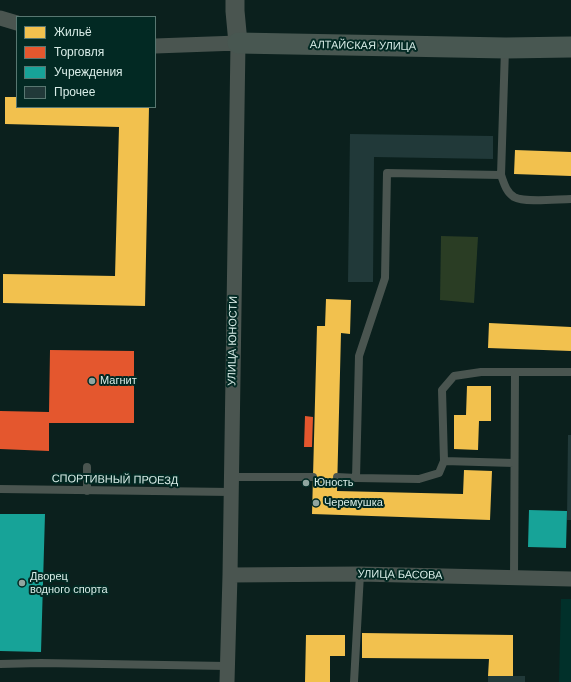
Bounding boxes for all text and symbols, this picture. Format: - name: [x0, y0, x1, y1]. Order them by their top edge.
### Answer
- legend: [16, 16, 156, 108]
- text: Жильё: [54, 25, 92, 39]
- street label: АЛТАЙСКАЯ УЛИЦА: [310, 38, 416, 54]
- text: Торговля: [54, 45, 104, 59]
- text: Учреждения: [54, 65, 123, 79]
- text: Прочее: [54, 85, 95, 99]
- street label: УЛИЦА ЮНОСТИ: [226, 296, 240, 386]
- place label: Магнит: [100, 374, 137, 388]
- marker: Магнит: [87, 376, 97, 386]
- street label: СПОРТИВНЫЙ ПРОЕЗД: [52, 472, 178, 488]
- place label: Юность: [314, 476, 354, 490]
- marker: Юность: [301, 478, 311, 488]
- place label: Черемушка: [324, 496, 383, 510]
- marker: Черемушка: [311, 498, 321, 508]
- street label: УЛИЦА БАСОВА: [357, 568, 443, 582]
- place label: Дворец водного спорта: [30, 570, 108, 596]
- marker: Дворец водного спорта: [17, 578, 27, 588]

